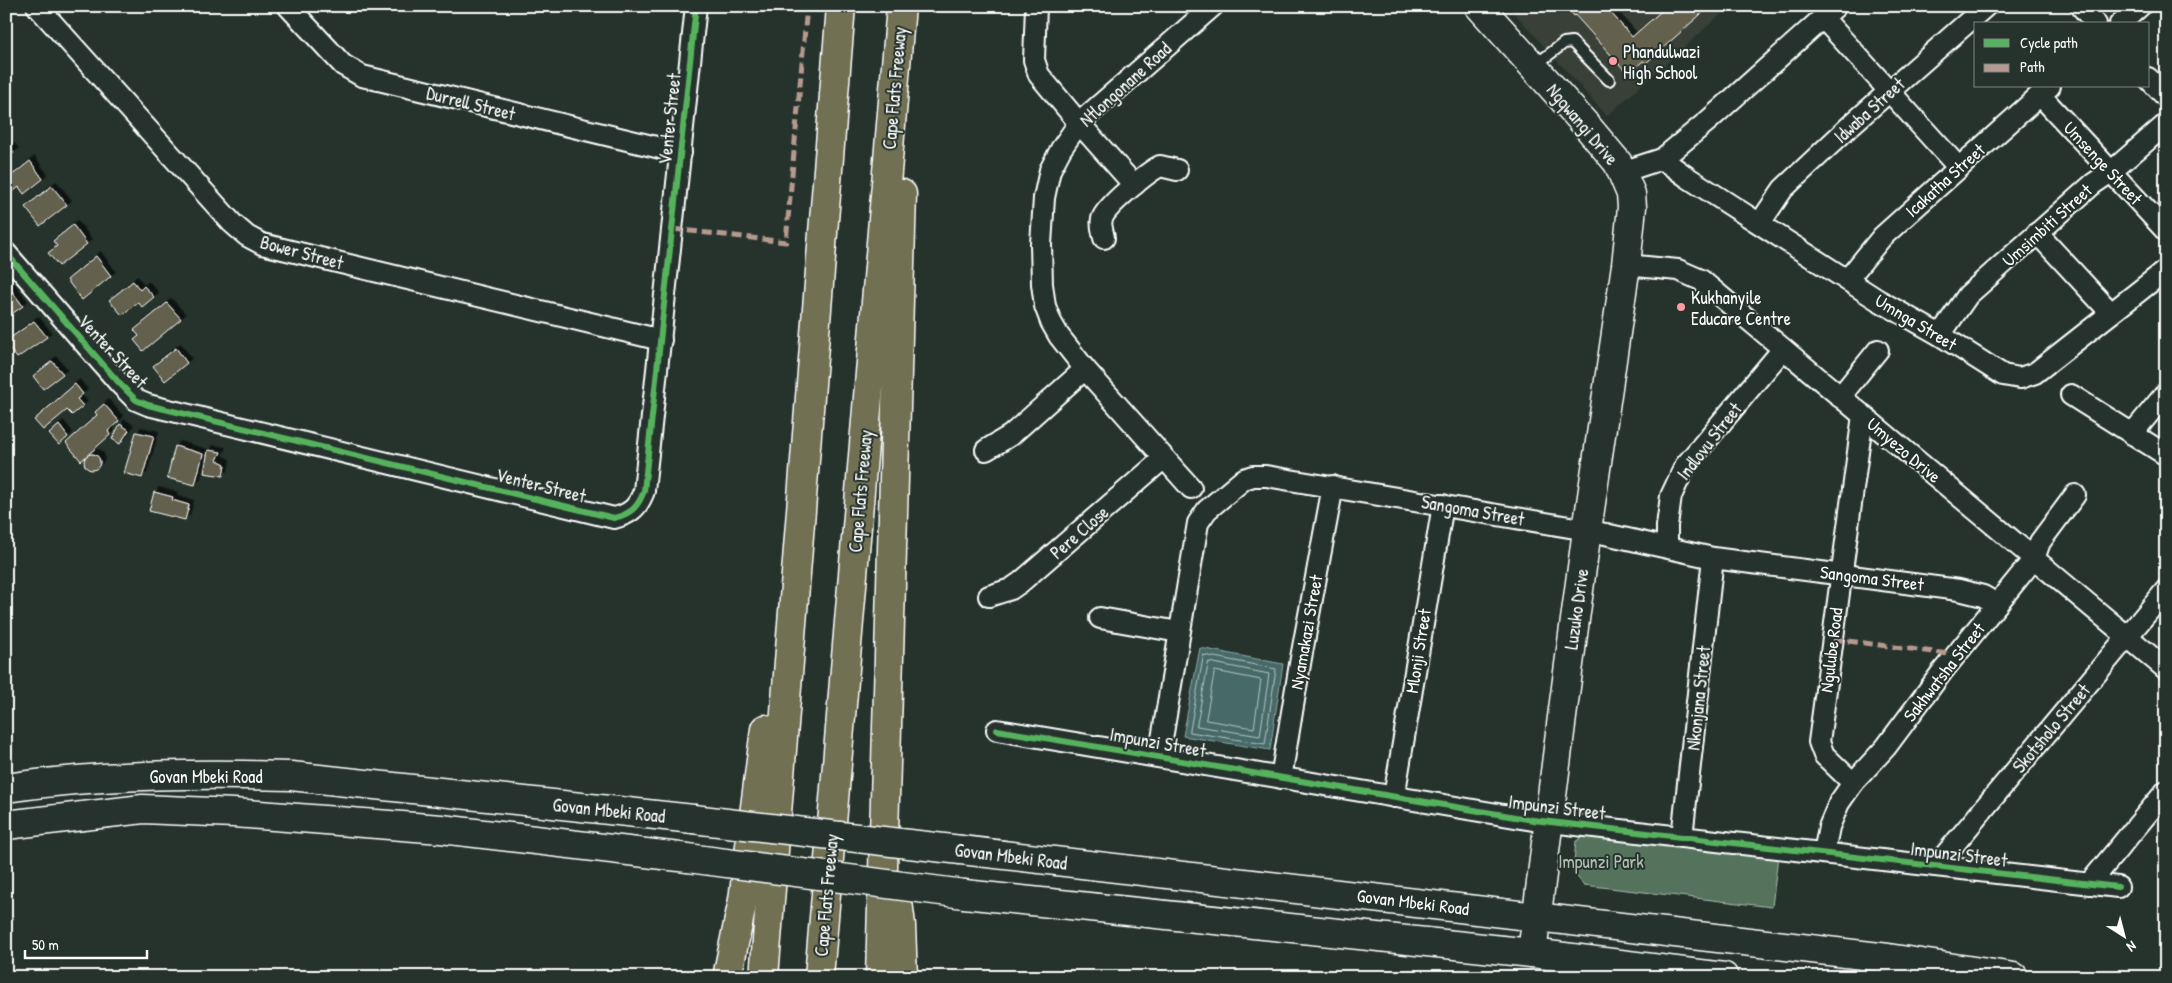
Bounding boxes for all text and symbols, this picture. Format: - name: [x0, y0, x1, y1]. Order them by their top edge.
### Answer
- legend: [1974, 22, 2150, 88]
- street label: Cape Flats Freeway: [876, 25, 912, 150]
- text: Cycle path: [2020, 32, 2078, 53]
- street label: Ntlongonane Road: [1074, 36, 1176, 132]
- place label: Phandulwazi High School: [1623, 39, 1701, 85]
- marker: Phandulwazi High School: [1607, 55, 1619, 67]
- text: Path: [2020, 56, 2045, 77]
- street label: Venter Street: [652, 71, 686, 166]
- street label: Idwaba Street: [1828, 71, 1910, 148]
- street label: Ngqwangi Drive: [1541, 78, 1625, 170]
- street label: Durrell Street: [424, 80, 519, 126]
- street label: Umsenge Street: [2058, 116, 2149, 211]
- street label: Icakatha Street: [1900, 137, 1991, 223]
- street label: Umsimbiti Street: [1997, 177, 2098, 272]
- street label: Bower Street: [258, 229, 347, 275]
- place label: Kukhanyile Educare Centre: [1691, 285, 1791, 331]
- street label: Umnga Street: [1870, 288, 1962, 357]
- marker: Kukhanyile Educare Centre: [1675, 301, 1687, 313]
- street label: Venter Street: [73, 309, 154, 394]
- street label: Indlovu Street: [1671, 396, 1748, 485]
- street label: Umyezo Drive: [1862, 412, 1946, 488]
- street label: Cape Flats Freeway: [842, 428, 878, 553]
- street label: Venter Street: [493, 462, 589, 508]
- street label: Sangoma Street: [1420, 489, 1527, 531]
- street label: Pere Close: [1044, 500, 1114, 564]
- street label: Sangoma Street: [1819, 559, 1926, 597]
- street label: Luzuko Drive: [1558, 567, 1594, 651]
- street label: Nyamakazi Street: [1284, 572, 1329, 691]
- street label: Mlonji Street: [1399, 606, 1437, 695]
- street label: Ngulube Road: [1813, 606, 1849, 694]
- street label: Sakhwatsha Street: [1897, 617, 1991, 727]
- street label: Nkonjana Street: [1680, 644, 1716, 752]
- street label: Skotsholo Street: [2006, 678, 2096, 778]
- street label: Impunzi Street: [1108, 721, 1209, 763]
- street label: Govan Mbeki Road: [150, 764, 262, 789]
- street label: Impunzi Street: [1507, 789, 1608, 825]
- street label: Govan Mbeki Road: [552, 792, 666, 828]
- street label: Cape Flats Freeway: [808, 832, 844, 957]
- street label: Impunzi Street: [1909, 836, 2010, 872]
- street label: Govan Mbeki Road: [953, 837, 1069, 875]
- park label: Impunzi Park: [1558, 849, 1644, 874]
- street label: Govan Mbeki Road: [1355, 883, 1471, 921]
- north arrow: [2100, 910, 2150, 960]
- scale bar: [25, 928, 148, 960]
- text: 50 m: [32, 934, 59, 955]
- text: N: [2123, 937, 2141, 957]

